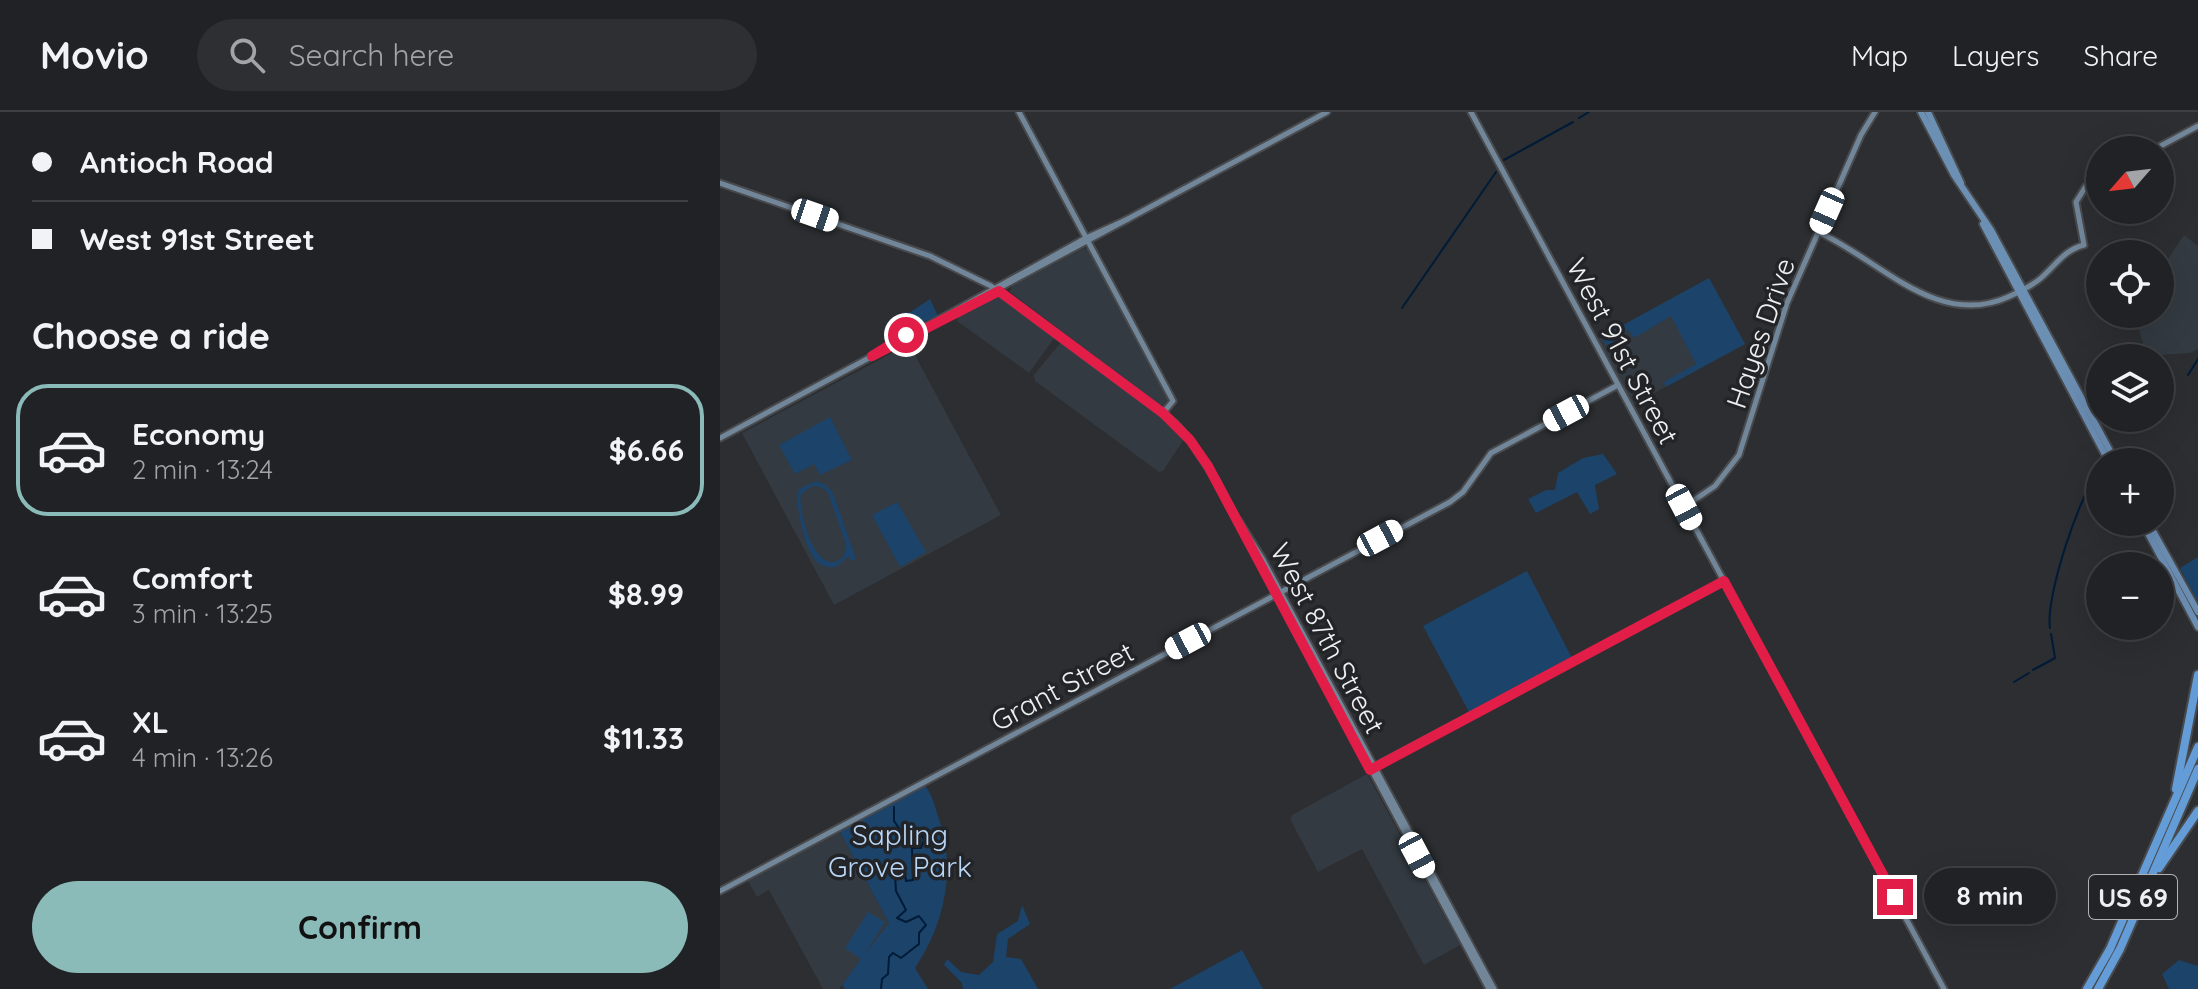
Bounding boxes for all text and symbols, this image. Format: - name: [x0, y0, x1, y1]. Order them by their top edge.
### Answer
- search box: [197, 19, 757, 91]
- text: Movio: [40, 31, 149, 79]
- icon: search: [225, 33, 269, 77]
- text: Search here: [289, 36, 454, 74]
- text: Map: [1851, 38, 1908, 73]
- text: Layers: [1952, 38, 2039, 73]
- text: Share: [2083, 38, 2158, 73]
- north arrow: [2086, 136, 2174, 224]
- map controls: [2086, 136, 2174, 640]
- text: Antioch Road: [80, 143, 274, 181]
- car: [1806, 184, 1848, 238]
- car: [788, 196, 842, 234]
- text: West 91st Street: [80, 220, 315, 258]
- button: locate: [2086, 240, 2174, 328]
- street label: West 91st Street: [1559, 252, 1687, 450]
- street label: Hayes Drive: [1718, 253, 1802, 413]
- text: Choose a ride: [32, 313, 270, 358]
- route start: [888, 317, 924, 353]
- button: layers: [2086, 344, 2174, 432]
- car: [1539, 391, 1593, 435]
- icon: car: [36, 414, 108, 486]
- text: Economy: [132, 415, 265, 453]
- text: $6.66: [609, 431, 684, 469]
- button: +: [2086, 448, 2174, 536]
- text: 2 min · 13:24: [132, 453, 273, 486]
- car: [1662, 480, 1706, 534]
- car: [1353, 516, 1407, 560]
- street label: West 87th Street: [1263, 537, 1393, 739]
- button: −: [2086, 552, 2174, 640]
- icon: car: [36, 558, 108, 630]
- text: Comfort: [132, 559, 253, 597]
- text: $8.99: [608, 575, 684, 613]
- text: 3 min · 13:25: [132, 597, 273, 630]
- car: [1161, 619, 1215, 663]
- street label: Grant Street: [985, 634, 1139, 738]
- icon: car: [36, 702, 108, 774]
- text: XL: [132, 703, 169, 741]
- text: $11.33: [603, 719, 684, 757]
- text: 4 min · 13:26: [132, 741, 273, 774]
- park label: Sapling Grove Park: [828, 817, 972, 884]
- car: [1395, 828, 1439, 882]
- callout: 8 min: [1923, 869, 2055, 925]
- road number: US 69: [2089, 875, 2177, 919]
- route end: [1877, 879, 1913, 915]
- text: 8 min: [1956, 879, 2024, 912]
- button: Confirm: [32, 881, 688, 973]

